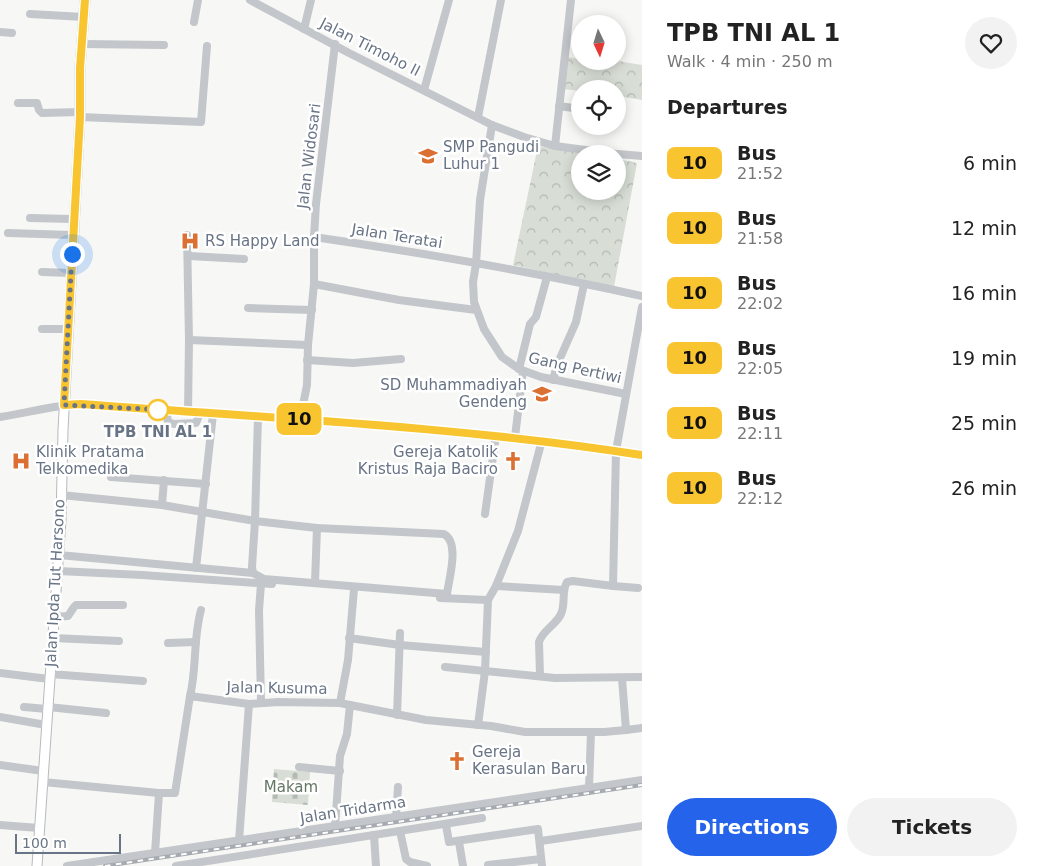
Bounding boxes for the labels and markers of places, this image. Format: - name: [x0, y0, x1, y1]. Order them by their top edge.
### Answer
- place label: SMP Pangudi Luhur 1: [443, 138, 539, 173]
- school or university icon: SMP Pangudi Luhur 1: [417, 145, 439, 167]
- hospital icon: RS Happy Land: [179, 230, 201, 252]
- place label: RS Happy Land: [205, 232, 319, 250]
- place label: SD Muhammadiyah Gendeng: [380, 376, 527, 411]
- school or university icon: SD Muhammadiyah Gendeng: [531, 383, 553, 405]
- marker: TPB TNI AL 1: [147, 399, 169, 421]
- place label: TPB TNI AL 1: [104, 423, 212, 441]
- place label: Klinik Pratama Telkomedika: [35, 443, 144, 478]
- place label: Gereja Katolik Kristus Raja Baciro: [358, 443, 498, 478]
- hospital icon: Klinik Pratama Telkomedika: [10, 450, 32, 472]
- church icon: Gereja Katolik Kristus Raja Baciro: [502, 450, 524, 472]
- place label: Gereja Kerasulan Baru: [472, 743, 586, 778]
- church icon: Gereja Kerasulan Baru: [446, 750, 468, 772]

